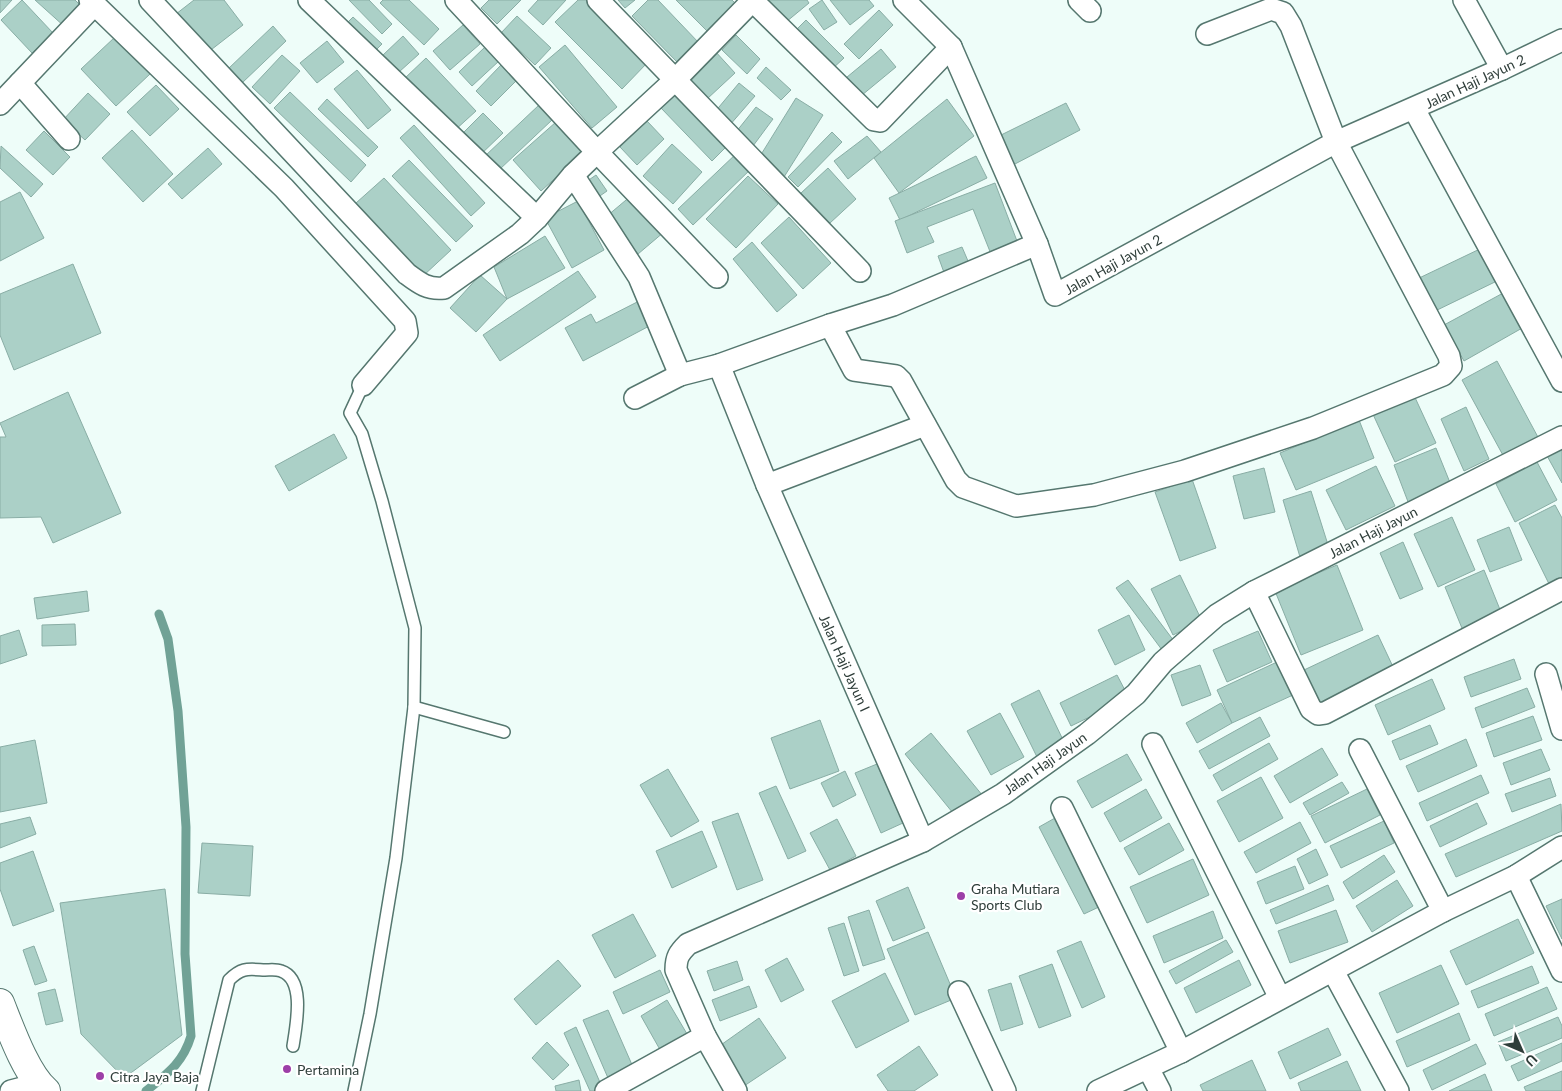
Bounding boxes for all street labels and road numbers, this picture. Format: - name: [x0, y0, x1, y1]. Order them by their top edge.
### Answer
- street label: Jalan Haji Jayun 2: [1422, 50, 1528, 112]
- street label: Jalan Haji Jayun 2: [1061, 230, 1165, 298]
- street label: Jalan Haji Jayun: [1326, 502, 1420, 562]
- street label: Jalan Haji Jayun I: [816, 612, 874, 714]
- street label: Jalan Haji Jayun: [1000, 728, 1090, 798]

